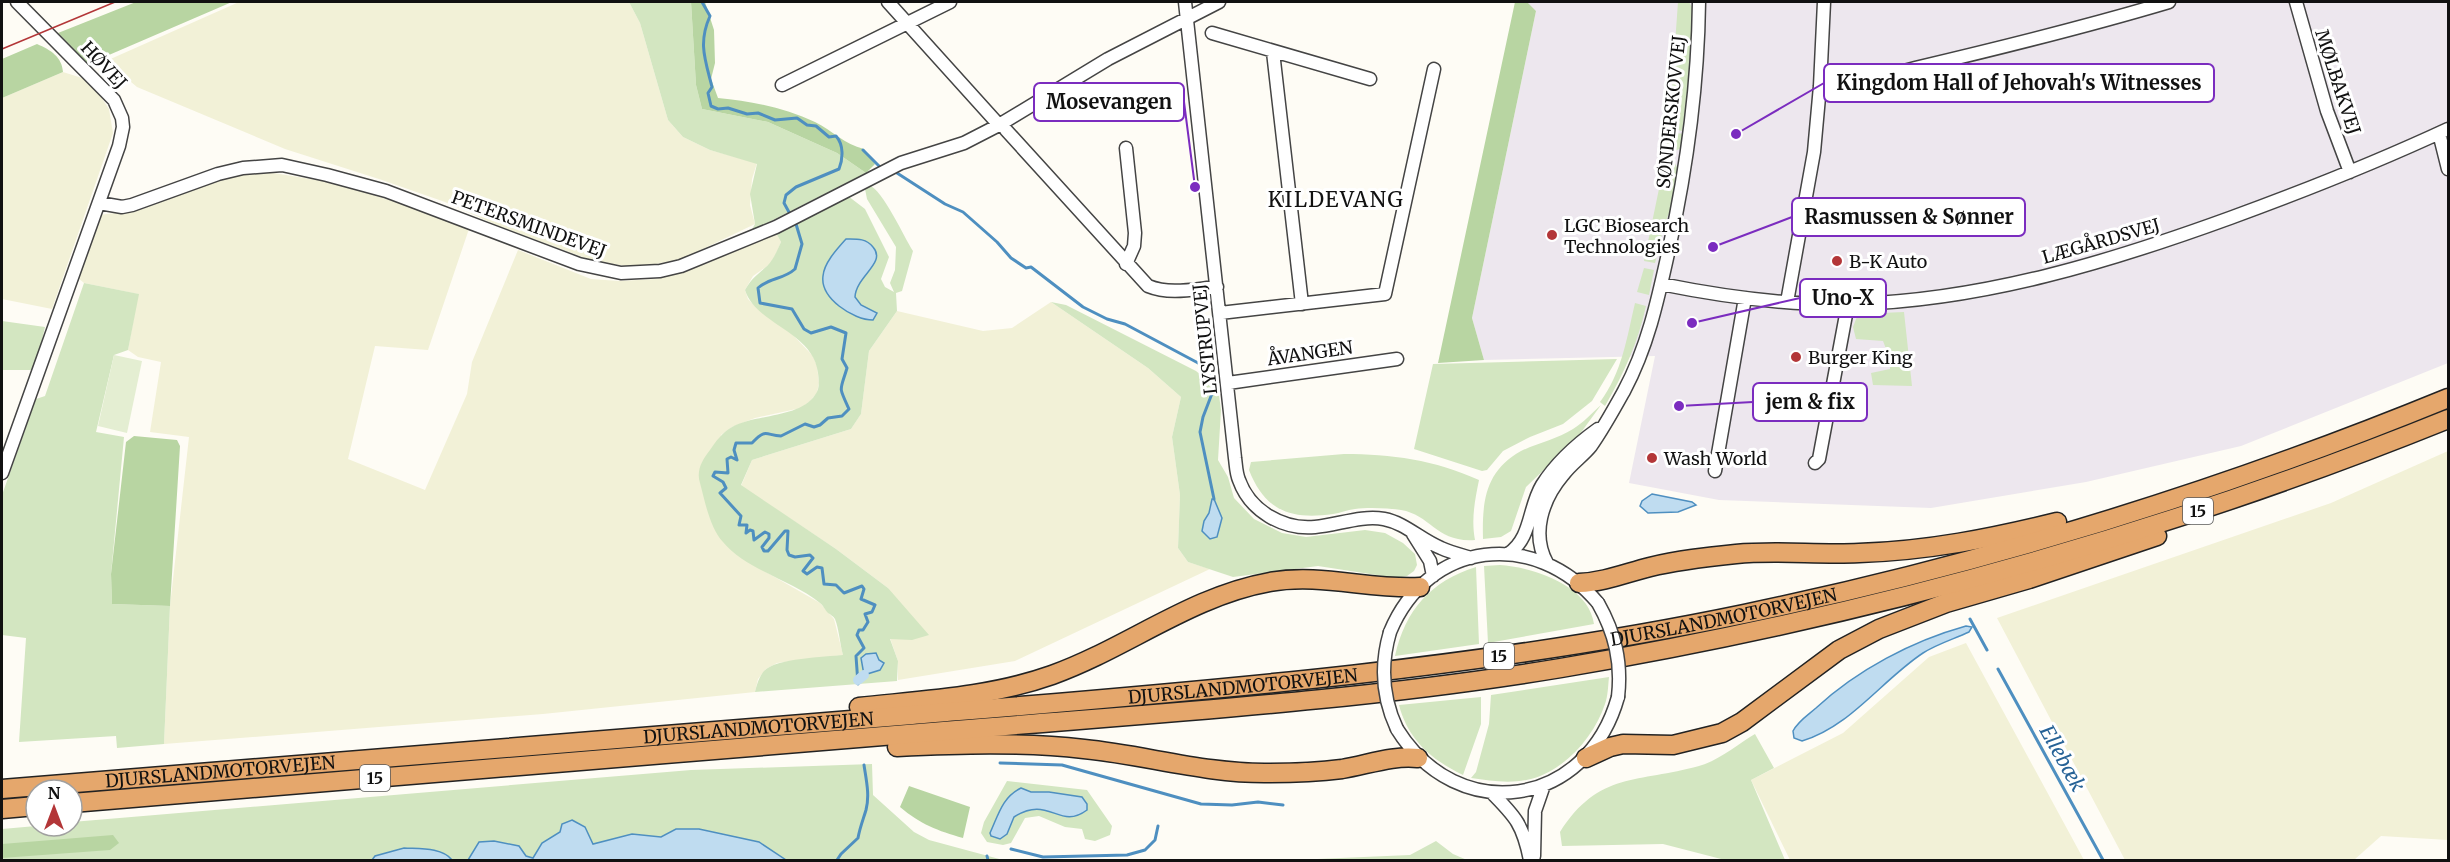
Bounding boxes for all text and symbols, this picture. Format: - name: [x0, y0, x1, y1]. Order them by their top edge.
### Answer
- street label: MØLBAKVEJ: [2310, 26, 2366, 138]
- street label: SØNDERSKOVVEJ: [1652, 34, 1691, 190]
- street label: HØVEJ: [76, 36, 132, 94]
- callout: Kingdom Hall of Jehovah's Witnesses: [1824, 64, 2214, 102]
- text: Kingdom Hall of Jehovah's Witnesses: [1836, 70, 2202, 95]
- callout: Mosevangen: [1034, 83, 1184, 121]
- text: Mosevangen: [1046, 89, 1172, 114]
- street label: PETERSMINDEVEJ: [448, 185, 610, 263]
- district label: KILDEVANG: [1268, 186, 1404, 213]
- callout: Rasmussen & Sønner: [1792, 198, 2025, 236]
- text: Rasmussen & Sønner: [1804, 204, 2014, 229]
- street label: LÆGÅRDSVEJ: [2039, 213, 2163, 269]
- place label: LGC Biosearch Technologies: [1564, 214, 1689, 258]
- marker: LGC Biosearch Technologies: [1545, 228, 1559, 242]
- place label: B-K Auto: [1849, 250, 1927, 273]
- marker: B-K Auto: [1830, 254, 1844, 268]
- callout: Uno-X: [1800, 279, 1886, 317]
- street label: LYSTRUPVEJ: [1188, 282, 1222, 396]
- text: Uno-X: [1812, 285, 1875, 310]
- street label: ÅVANGEN: [1265, 336, 1354, 371]
- place label: Burger King: [1808, 346, 1913, 369]
- marker: Burger King: [1789, 350, 1803, 364]
- callout: jem & fix: [1753, 383, 1867, 421]
- text: jem & fix: [1764, 389, 1856, 414]
- place label: Wash World: [1663, 447, 1767, 470]
- marker: Wash World: [1645, 451, 1659, 465]
- road number: 15: [2183, 498, 2213, 524]
- street label: DJURSLANDMOTORVEJEN: [1608, 582, 1839, 650]
- road number: 15: [1484, 643, 1514, 669]
- street label: DJURSLANDMOTORVEJEN: [1127, 663, 1359, 708]
- street label: DJURSLANDMOTORVEJEN: [642, 707, 874, 748]
- water label: Ellebæk: [2035, 720, 2091, 796]
- street label: DJURSLANDMOTORVEJEN: [104, 750, 336, 792]
- road number: 15: [360, 765, 390, 791]
- north arrow: [24, 778, 84, 838]
- text: N: [48, 783, 61, 803]

